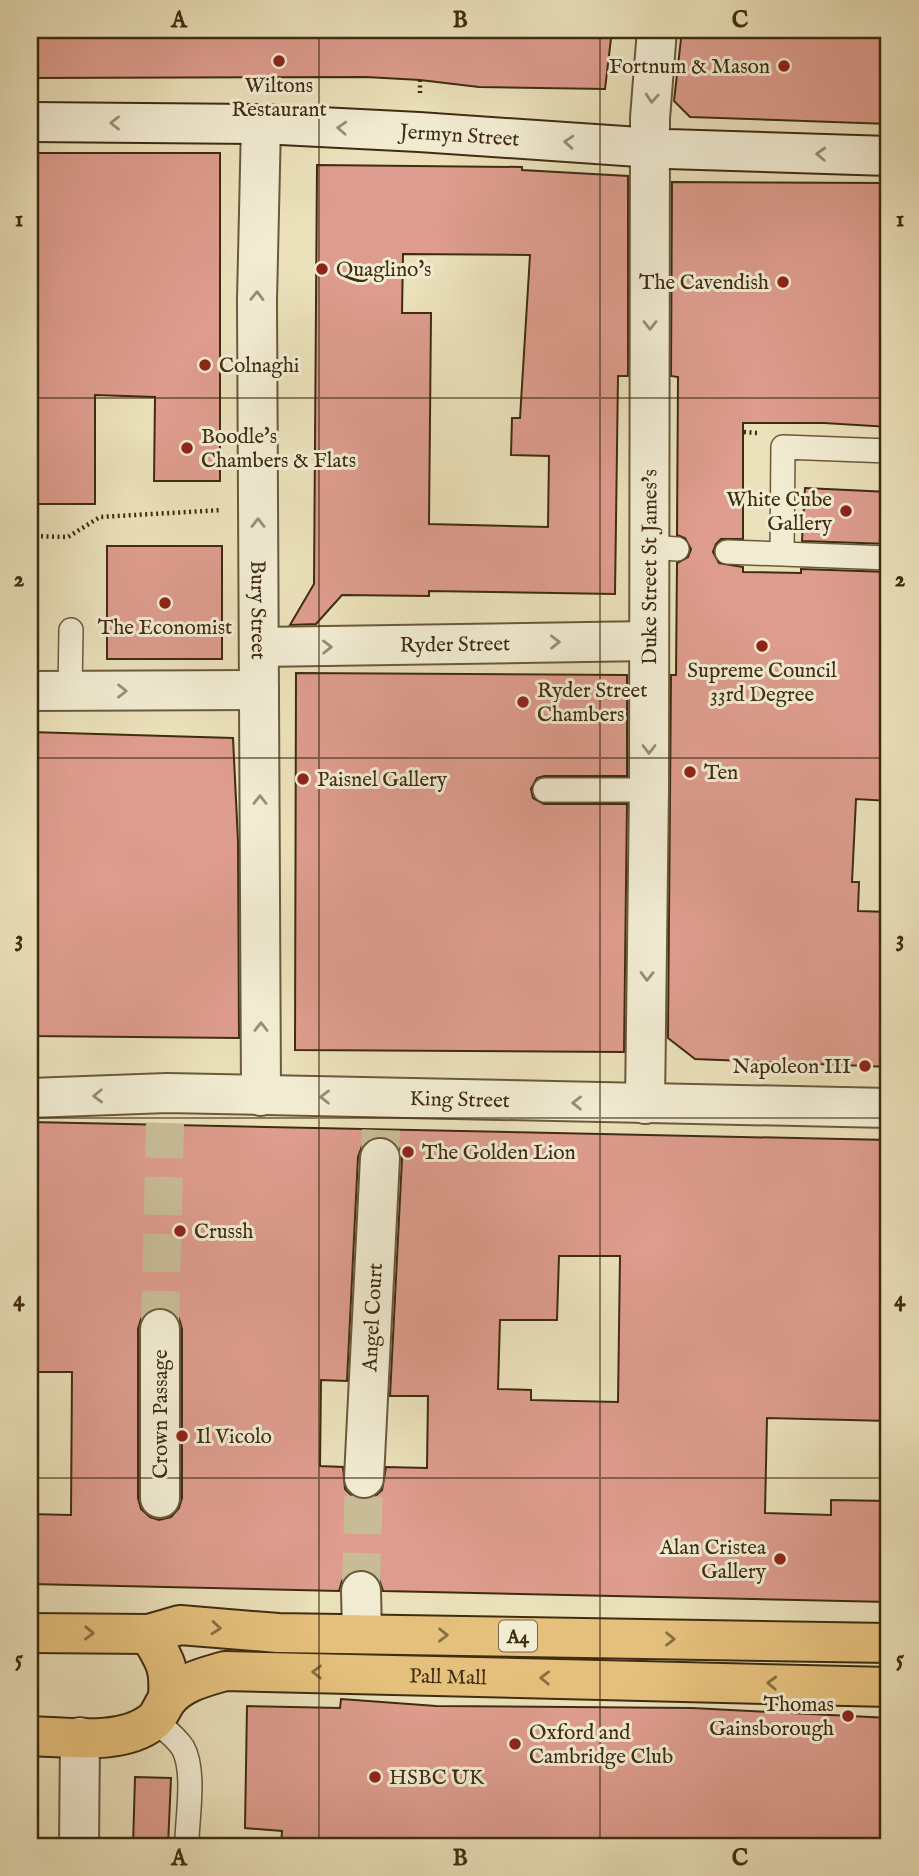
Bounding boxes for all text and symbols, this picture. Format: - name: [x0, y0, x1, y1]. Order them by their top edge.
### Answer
- text: A: [170, 6, 188, 35]
- text: B: [452, 6, 468, 35]
- text: C: [732, 6, 749, 35]
- marker: Wiltons Restaurant: [271, 53, 287, 69]
- place label: Fortnum & Mason: [609, 54, 770, 81]
- marker: Fortnum & Mason: [776, 58, 792, 74]
- place label: Wiltons Restaurant: [231, 73, 327, 124]
- one-way arrow: [644, 93, 659, 104]
- one-way arrow: [109, 115, 120, 130]
- street label: Jermyn Street: [397, 119, 520, 154]
- one-way arrow: [337, 120, 348, 135]
- one-way arrow: [564, 135, 575, 150]
- one-way arrow: [815, 146, 826, 162]
- text: 1: [15, 205, 23, 234]
- text: 1: [896, 205, 904, 234]
- place label: Quaglino's: [336, 257, 431, 284]
- marker: Quaglino's: [314, 261, 330, 277]
- place label: The Cavendish: [639, 270, 769, 297]
- marker: The Cavendish: [775, 274, 791, 290]
- one-way arrow: [249, 290, 265, 301]
- one-way arrow: [642, 321, 658, 331]
- place label: Colnaghi: [219, 353, 299, 380]
- marker: Colnaghi: [197, 357, 213, 373]
- place label: Boodle's Chambers & Flats: [201, 424, 356, 475]
- marker: Boodle's Chambers & Flats: [179, 440, 195, 456]
- street label: Duke Street St James's: [637, 469, 664, 665]
- place label: White Cube Gallery: [726, 487, 833, 538]
- marker: White Cube Gallery: [838, 503, 854, 519]
- one-way arrow: [250, 518, 266, 528]
- street label: Bury Street: [243, 560, 271, 660]
- text: 2: [14, 565, 25, 594]
- text: 2: [895, 565, 906, 594]
- marker: The Economist: [157, 595, 173, 611]
- place label: The Economist: [98, 615, 232, 642]
- street label: Ryder Street: [400, 631, 510, 660]
- one-way arrow: [549, 635, 560, 650]
- marker: Supreme Council 33rd Degree: [754, 638, 770, 654]
- one-way arrow: [322, 639, 333, 654]
- place label: Supreme Council 33rd Degree: [687, 658, 837, 709]
- place label: Ryder Street Chambers: [537, 678, 647, 729]
- one-way arrow: [118, 683, 128, 699]
- marker: Ryder Street Chambers: [515, 694, 531, 710]
- one-way arrow: [641, 744, 657, 755]
- place label: Ten: [704, 760, 738, 787]
- marker: Ten: [682, 764, 698, 780]
- place label: Paisnel Gallery: [317, 767, 448, 794]
- marker: Paisnel Gallery: [295, 771, 311, 787]
- one-way arrow: [252, 794, 268, 805]
- text: 3: [15, 925, 23, 954]
- text: 3: [896, 925, 904, 954]
- one-way arrow: [639, 972, 655, 982]
- one-way arrow: [253, 1022, 269, 1032]
- place label: Napoleon III: [732, 1054, 851, 1081]
- marker: Napoleon III: [857, 1058, 873, 1074]
- street label: King Street: [409, 1086, 510, 1115]
- one-way arrow: [92, 1088, 103, 1103]
- one-way arrow: [320, 1089, 330, 1105]
- one-way arrow: [571, 1096, 582, 1111]
- place label: The Golden Lion: [422, 1140, 576, 1167]
- marker: The Golden Lion: [400, 1144, 416, 1160]
- place label: Crussh: [194, 1219, 253, 1246]
- marker: Crussh: [172, 1223, 188, 1239]
- street label: Angel Court: [357, 1262, 390, 1373]
- text: 4: [13, 1285, 25, 1314]
- text: 4: [894, 1285, 906, 1314]
- street label: Crown Passage: [148, 1349, 175, 1479]
- place label: Il Vicolo: [196, 1424, 272, 1451]
- marker: Il Vicolo: [174, 1428, 190, 1444]
- place label: Alan Cristea Gallery: [659, 1535, 767, 1586]
- marker: Alan Cristea Gallery: [772, 1551, 788, 1567]
- one-way arrow: [211, 1620, 222, 1635]
- road number: A4: [499, 1620, 537, 1652]
- one-way arrow: [84, 1626, 95, 1641]
- one-way arrow: [438, 1627, 449, 1643]
- one-way arrow: [666, 1631, 676, 1647]
- text: 5: [15, 1645, 24, 1674]
- text: 5: [896, 1645, 905, 1674]
- street label: Pall Mall: [409, 1663, 487, 1692]
- one-way arrow: [311, 1664, 322, 1680]
- one-way arrow: [539, 1670, 550, 1685]
- one-way arrow: [766, 1676, 777, 1691]
- place label: Thomas Gainsborough: [709, 1692, 834, 1743]
- marker: Thomas Gainsborough: [840, 1708, 856, 1724]
- place label: Oxford and Cambridge Club: [529, 1720, 673, 1771]
- marker: Oxford and Cambridge Club: [507, 1736, 523, 1752]
- place label: HSBC UK: [389, 1765, 485, 1792]
- marker: HSBC UK: [367, 1769, 383, 1785]
- text: A: [170, 1844, 188, 1873]
- text: B: [452, 1844, 468, 1873]
- text: C: [732, 1844, 749, 1873]

